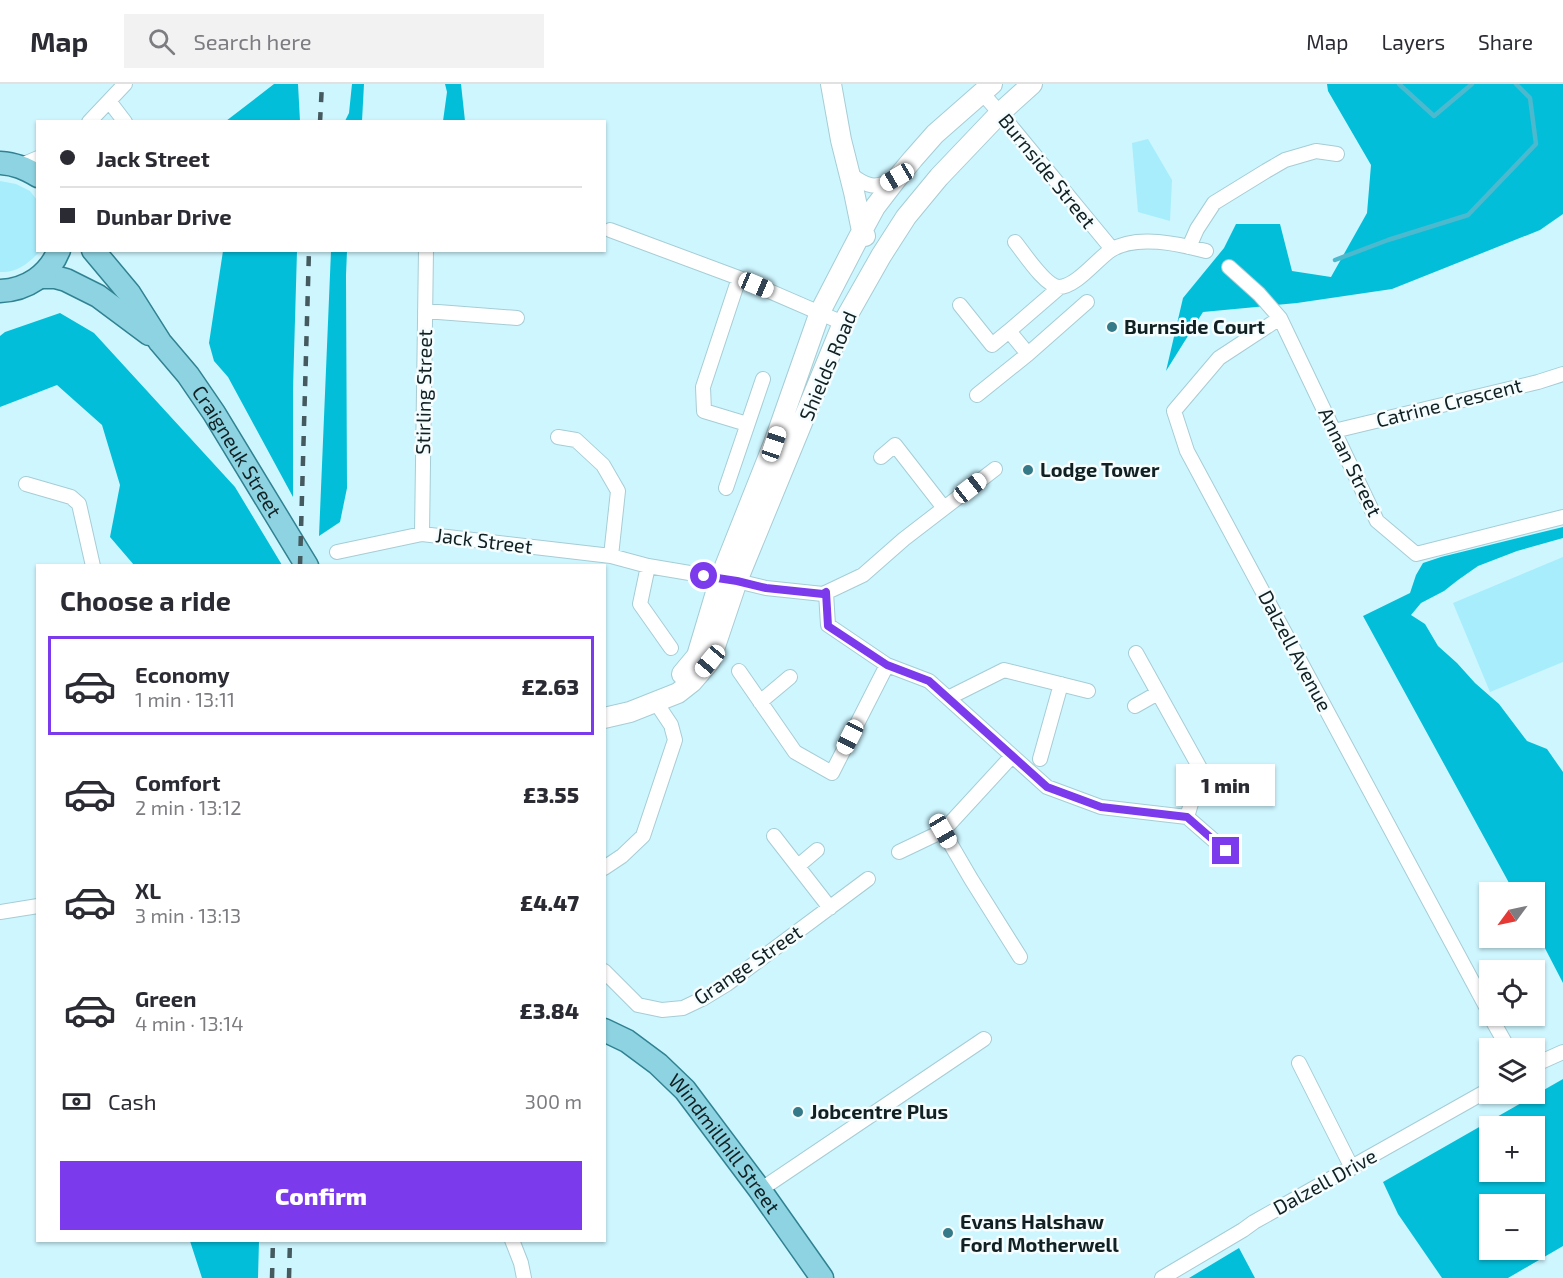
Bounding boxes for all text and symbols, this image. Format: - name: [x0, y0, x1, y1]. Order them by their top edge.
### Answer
- search box: [124, 14, 544, 68]
- text: Map: [30, 24, 88, 58]
- icon: search: [145, 25, 178, 58]
- text: Search here: [193, 28, 312, 54]
- text: Map: [1306, 29, 1348, 54]
- text: Layers: [1381, 29, 1445, 54]
- text: Share: [1478, 29, 1533, 54]
- street label: Burnside Street: [994, 108, 1102, 233]
- text: Jack Street: [96, 145, 210, 171]
- car: [877, 160, 917, 194]
- text: Dunbar Drive: [96, 203, 232, 229]
- car: [736, 270, 776, 300]
- street label: Shields Road: [793, 307, 861, 424]
- place label: Burnside Court: [1124, 314, 1265, 338]
- marker: Burnside Court: [1105, 320, 1119, 334]
- street label: Stirling Street: [410, 329, 436, 455]
- street label: Catrine Crescent: [1373, 372, 1525, 432]
- street label: Craigneuk Street: [188, 380, 288, 521]
- street label: Annan Street: [1314, 403, 1388, 520]
- car: [760, 424, 788, 464]
- place label: Lodge Tower: [1040, 457, 1160, 481]
- marker: Lodge Tower: [1021, 463, 1035, 477]
- car: [950, 470, 990, 506]
- street label: Jack Street: [434, 522, 534, 558]
- route start: [690, 562, 717, 589]
- text: Choose a ride: [60, 584, 231, 616]
- street label: Dalzell Avenue: [1254, 586, 1338, 715]
- car: [692, 641, 728, 681]
- icon: car: [63, 659, 117, 713]
- text: Economy: [135, 661, 230, 687]
- text: £2.63: [522, 673, 579, 699]
- text: 1 min · 13:11: [135, 687, 235, 711]
- car: [834, 717, 866, 757]
- callout: 1 min: [1176, 764, 1276, 806]
- icon: car: [63, 767, 117, 821]
- text: Comfort: [135, 769, 220, 795]
- text: 1 min: [1201, 773, 1250, 797]
- text: £3.55: [523, 781, 579, 807]
- text: 2 min · 13:12: [135, 795, 241, 819]
- car: [926, 811, 960, 851]
- route end: [1212, 837, 1239, 864]
- icon: car: [63, 875, 117, 929]
- text: XL: [135, 877, 161, 903]
- north arrow: [1479, 882, 1545, 948]
- map controls: [1479, 882, 1545, 1260]
- text: £4.47: [520, 889, 579, 915]
- text: 3 min · 13:13: [135, 903, 241, 927]
- street label: Grange Street: [689, 919, 806, 1009]
- button: locate: [1479, 960, 1545, 1026]
- icon: car: [63, 983, 117, 1037]
- text: Green: [135, 985, 197, 1011]
- text: £3.84: [520, 997, 579, 1023]
- text: 4 min · 13:14: [135, 1011, 244, 1035]
- button: layers: [1479, 1038, 1545, 1104]
- street label: Windmillhill Street: [664, 1068, 786, 1218]
- icon: cash: [60, 1085, 93, 1118]
- text: Cash: [108, 1088, 157, 1114]
- text: 300 m: [525, 1089, 582, 1113]
- place label: Jobcentre Plus: [810, 1099, 948, 1123]
- marker: Jobcentre Plus: [791, 1105, 805, 1119]
- button: +: [1479, 1116, 1545, 1182]
- street label: Dalzell Drive: [1269, 1143, 1380, 1219]
- button: Confirm: [60, 1161, 582, 1230]
- button: −: [1479, 1194, 1545, 1260]
- place label: Evans Halshaw Ford Motherwell: [960, 1209, 1119, 1256]
- marker: Evans Halshaw Ford Motherwell: [941, 1226, 955, 1240]

